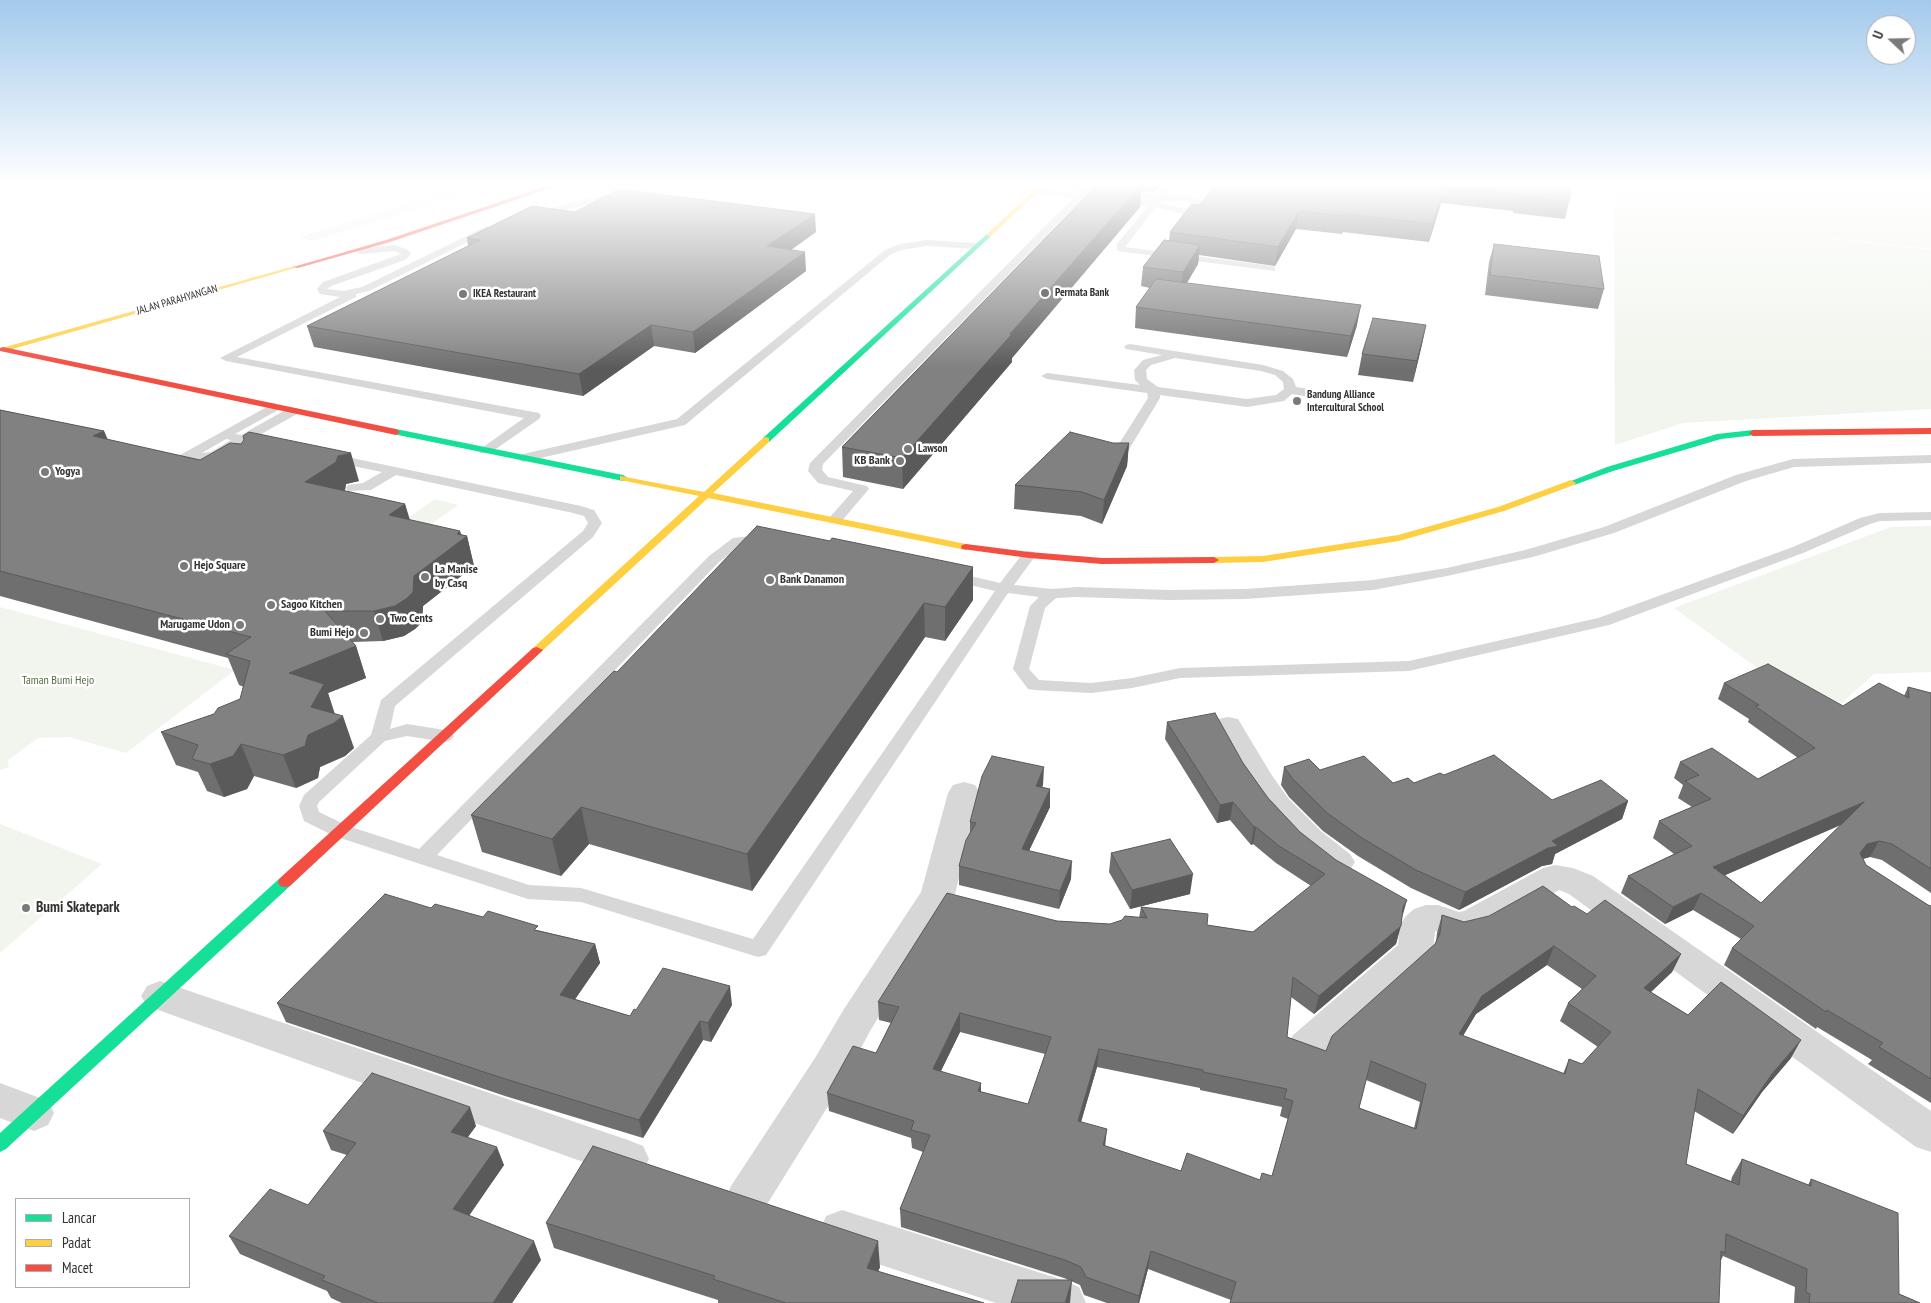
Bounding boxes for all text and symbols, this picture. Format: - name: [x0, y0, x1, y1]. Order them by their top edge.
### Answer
- north arrow: [1866, 15, 1916, 65]
- text: U: [1868, 28, 1888, 42]
- street label: JALAN PARAHYANGAN: [135, 282, 219, 318]
- place label: Permata Bank: [1055, 286, 1109, 300]
- place label: IKEA Restaurant: [473, 287, 536, 301]
- marker: Permata Bank: [1039, 287, 1051, 299]
- marker: IKEA Restaurant: [457, 288, 469, 300]
- place label: Bandung Alliance Intercultural School: [1307, 388, 1384, 414]
- marker: Bandung Alliance Intercultural School: [1291, 395, 1303, 407]
- place label: Lawson: [918, 442, 947, 456]
- marker: Lawson: [902, 443, 914, 455]
- place label: KB Bank: [854, 454, 890, 468]
- marker: KB Bank: [894, 455, 906, 467]
- place label: Yogya: [55, 465, 80, 479]
- marker: Yogya: [39, 466, 51, 478]
- place label: Hejo Square: [194, 559, 246, 573]
- marker: Hejo Square: [178, 560, 190, 572]
- place label: La Manise by Casq: [435, 563, 478, 591]
- marker: La Manise by Casq: [419, 571, 431, 583]
- place label: Bank Danamon: [780, 573, 844, 587]
- marker: Bank Danamon: [764, 574, 776, 586]
- place label: Sagoo Kitchen: [281, 598, 342, 612]
- marker: Sagoo Kitchen: [265, 599, 277, 611]
- place label: Two Cents: [390, 612, 433, 626]
- marker: Two Cents: [374, 613, 386, 625]
- place label: Marugame Udon: [160, 618, 230, 632]
- marker: Marugame Udon: [234, 619, 246, 631]
- place label: Bumi Hejo: [310, 626, 354, 640]
- marker: Bumi Hejo: [358, 627, 370, 639]
- park label: Taman Bumi Hejo: [22, 674, 94, 688]
- place label: Bumi Skatepark: [36, 899, 120, 917]
- marker: Bumi Skatepark: [20, 902, 32, 914]
- legend: [15, 1198, 190, 1288]
- text: Lancar: [62, 1208, 96, 1227]
- text: Padat: [62, 1233, 91, 1252]
- text: Macet: [62, 1258, 93, 1277]

